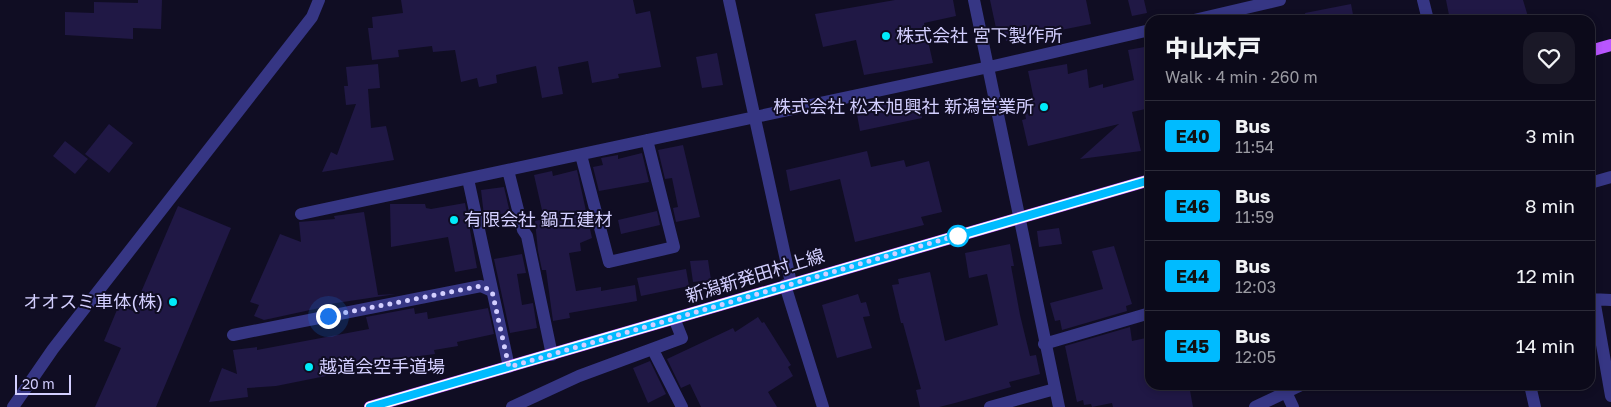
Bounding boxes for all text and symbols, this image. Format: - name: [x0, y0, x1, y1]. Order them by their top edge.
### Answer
- place label: 株式会社 宮下製作所: [896, 24, 1063, 46]
- marker: 株式会社 宮下製作所: [880, 30, 892, 42]
- button: heart: [1523, 32, 1575, 84]
- text: 中山木戸: [1165, 33, 1261, 62]
- text: Walk · 4 min · 260 m: [1165, 67, 1318, 87]
- place label: 株式会社 松本旭興社 新潟営業所: [773, 95, 1034, 117]
- marker: 株式会社 松本旭興社 新潟営業所: [1038, 101, 1050, 113]
- text: Bus: [1235, 114, 1270, 137]
- text: 3 min: [1526, 124, 1575, 147]
- text: E40: [1175, 125, 1210, 147]
- text: 11:54: [1235, 137, 1274, 157]
- text: Bus: [1235, 184, 1270, 207]
- text: 8 min: [1525, 194, 1575, 217]
- text: E46: [1176, 195, 1209, 217]
- text: 11:59: [1235, 207, 1274, 227]
- place label: 有限会社 鍋五建材: [464, 208, 613, 230]
- marker: 有限会社 鍋五建材: [448, 214, 460, 226]
- unlabelled marker: [947, 225, 969, 247]
- street label: 新潟新発田村上線: [683, 243, 827, 307]
- text: Bus: [1235, 254, 1270, 277]
- text: 12 min: [1516, 264, 1575, 287]
- text: E44: [1176, 265, 1209, 287]
- text: 12:03: [1235, 277, 1276, 297]
- place label: オオスミ車体(株): [23, 290, 163, 312]
- marker: オオスミ車体(株): [167, 296, 179, 308]
- your location: [316, 304, 341, 329]
- text: Bus: [1235, 324, 1270, 347]
- text: 14 min: [1516, 334, 1575, 357]
- text: E45: [1176, 335, 1209, 357]
- text: 12:05: [1235, 347, 1276, 367]
- place label: 越道会空手道場: [319, 355, 445, 377]
- marker: 越道会空手道場: [303, 361, 315, 373]
- scale bar: [15, 372, 71, 395]
- text: 20 m: [22, 375, 55, 392]

